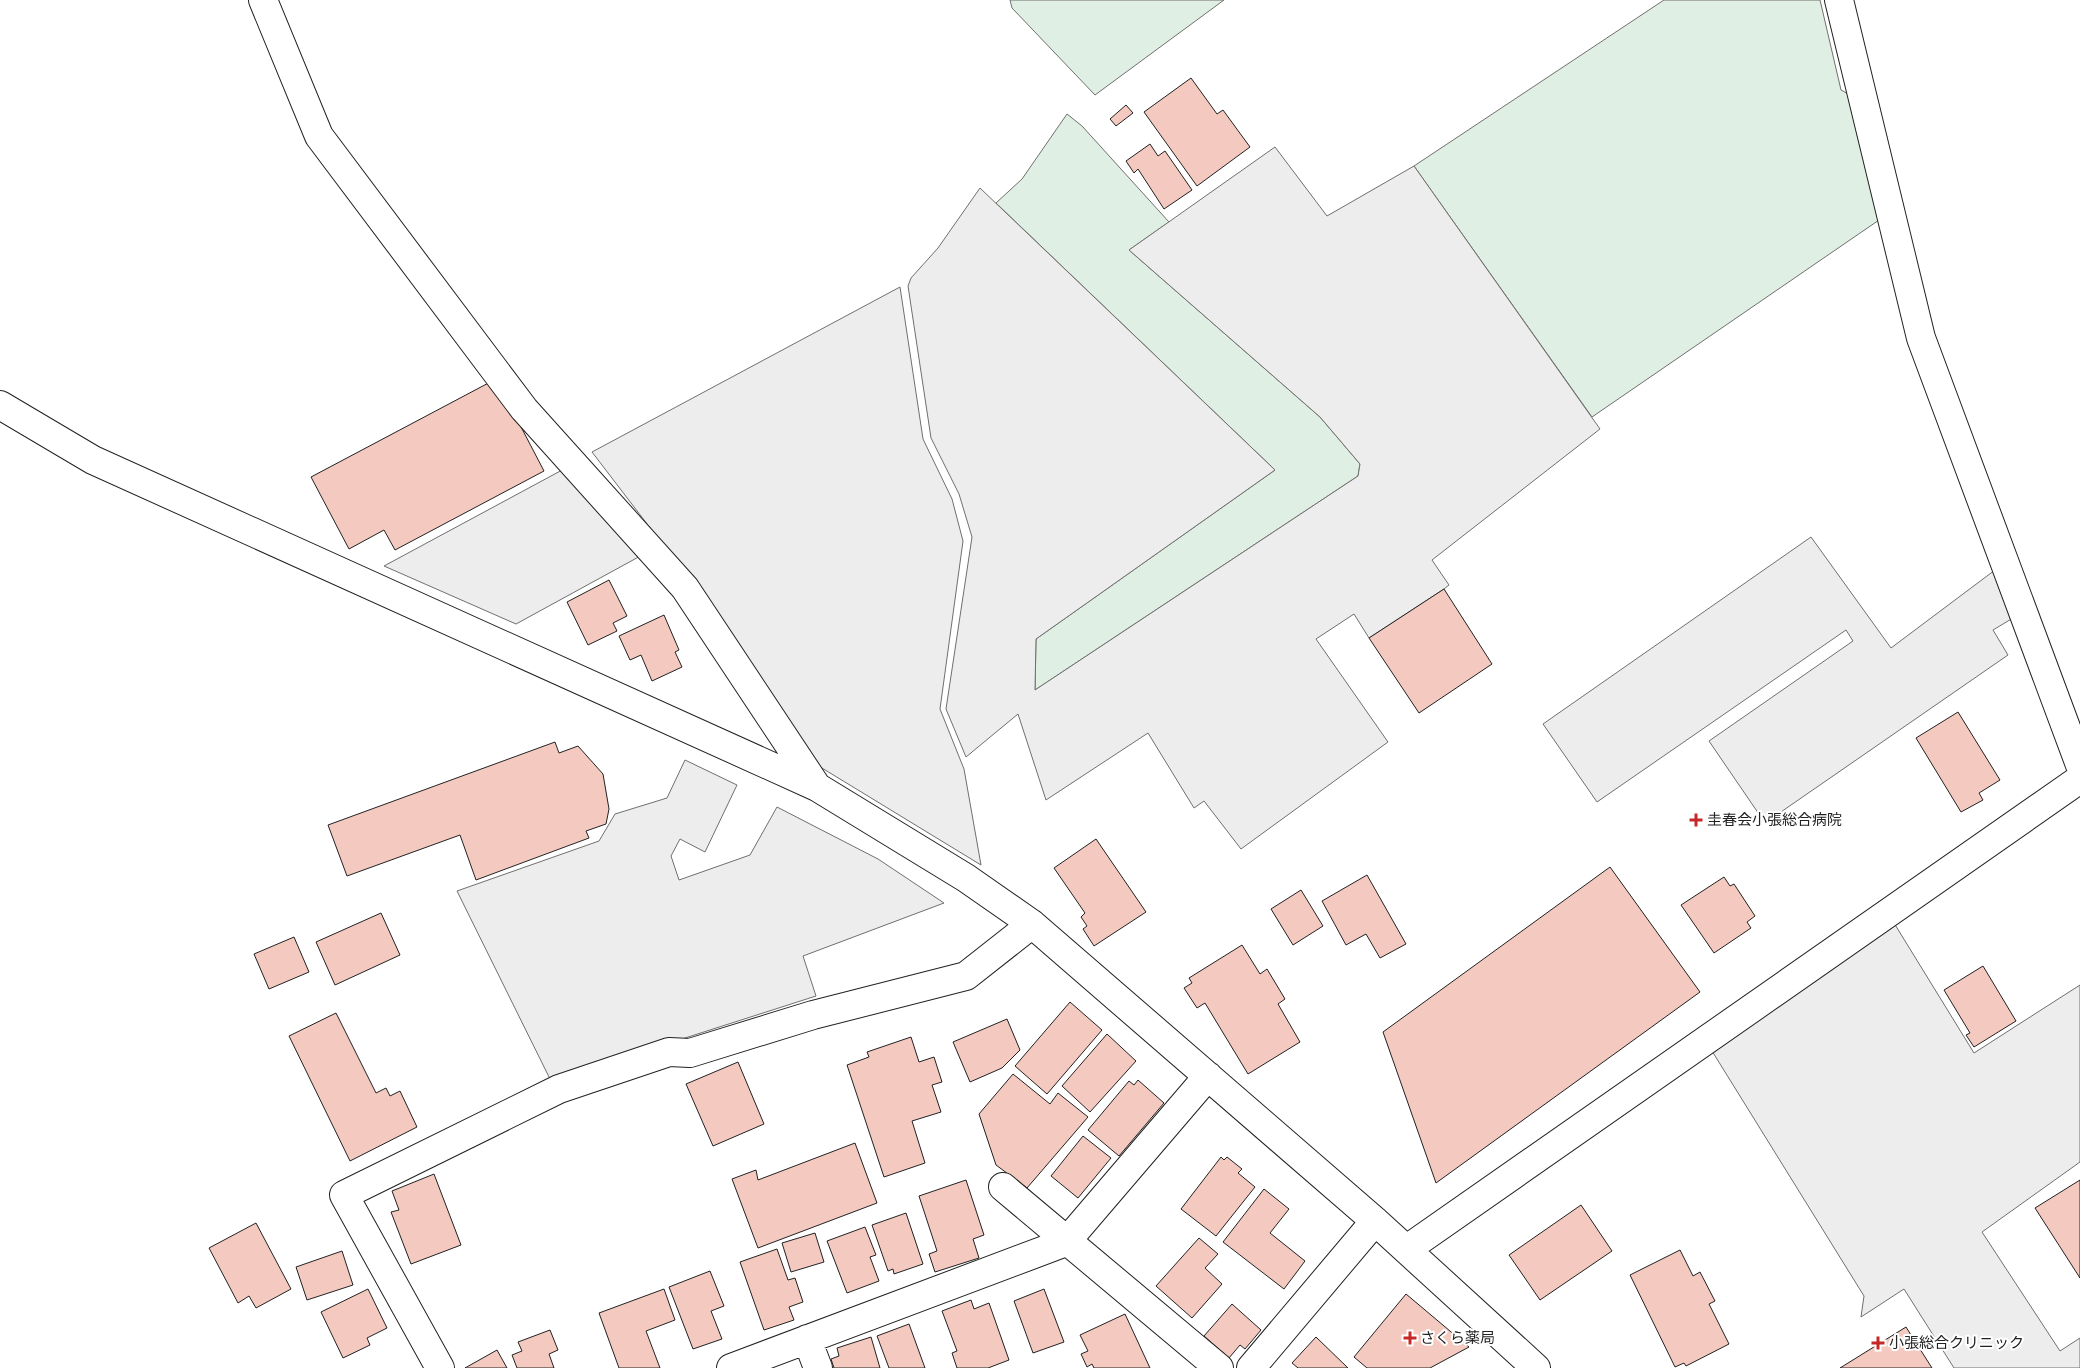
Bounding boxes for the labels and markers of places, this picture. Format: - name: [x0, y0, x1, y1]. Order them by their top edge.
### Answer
- place label: 圭春会小張総合病院: [1707, 810, 1842, 828]
- marker: 圭春会小張総合病院: [1689, 813, 1703, 827]
- place label: さくら薬局: [1420, 1328, 1495, 1346]
- marker: さくら薬局: [1404, 1332, 1416, 1344]
- place label: 小張総合クリニック: [1889, 1333, 2024, 1351]
- marker: 小張総合クリニック: [1871, 1336, 1885, 1350]

